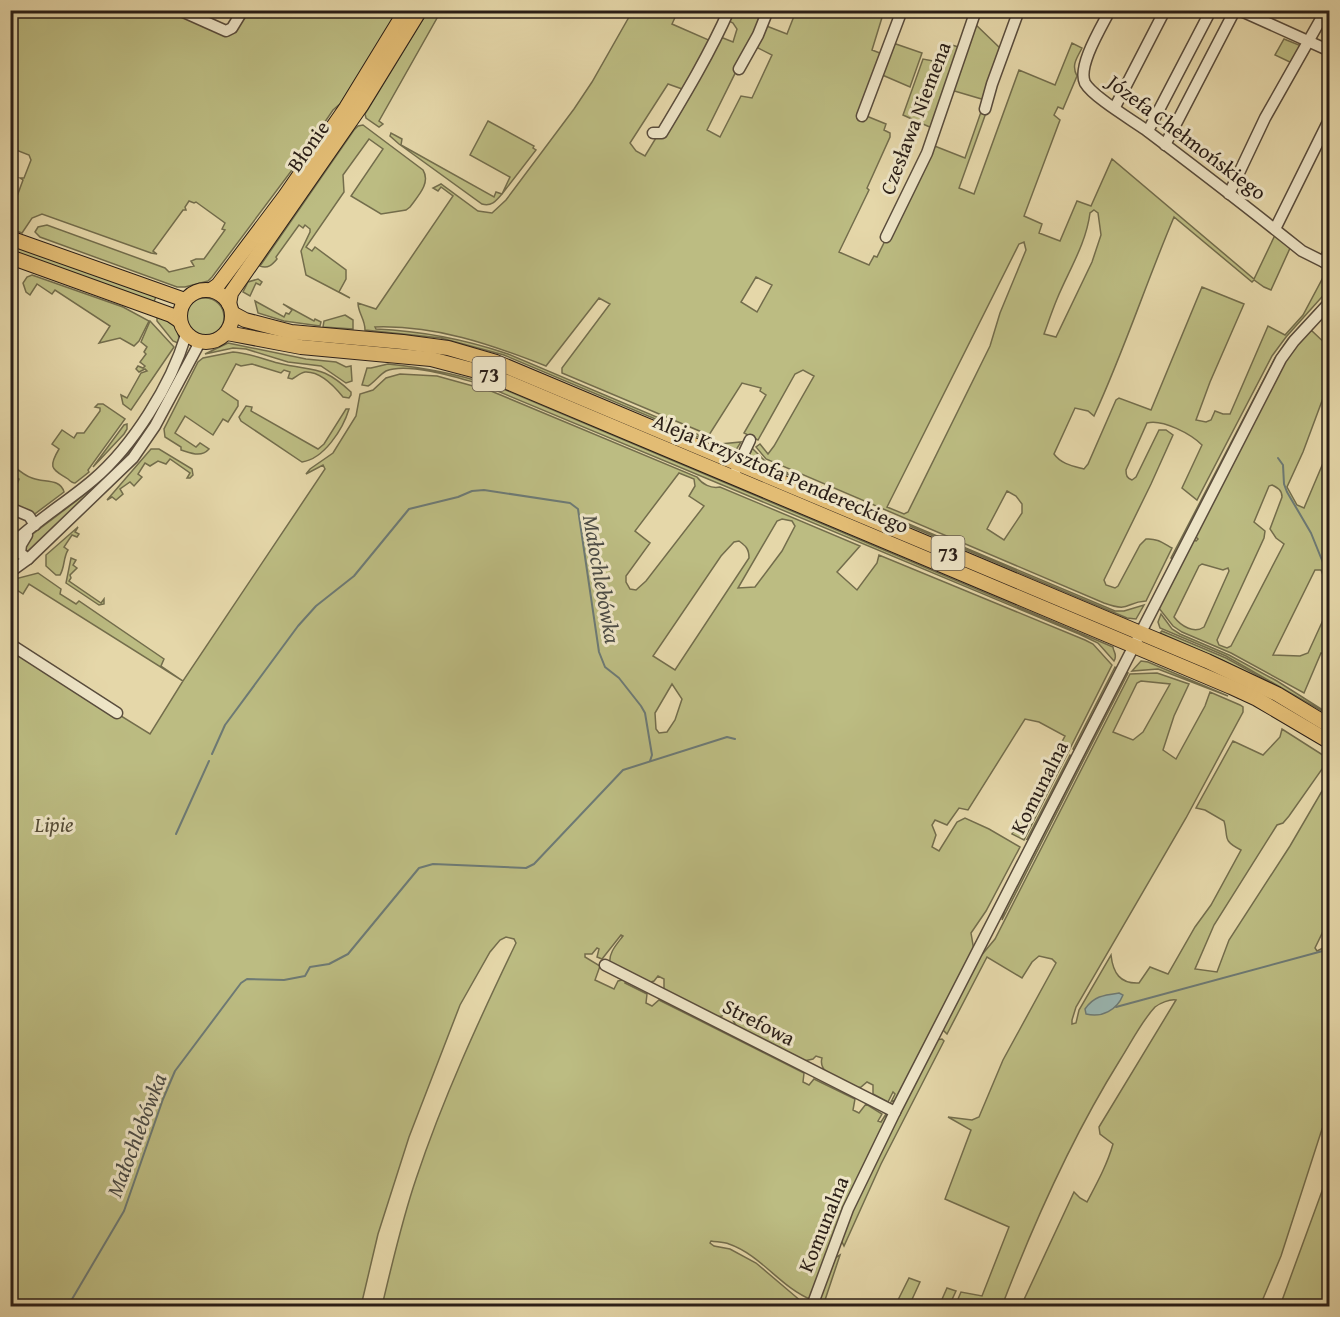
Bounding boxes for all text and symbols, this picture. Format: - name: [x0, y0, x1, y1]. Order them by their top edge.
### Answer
- street label: Czesława Niemena: [872, 37, 959, 199]
- street label: Józefa Chełmońskiego: [1098, 65, 1273, 207]
- street label: Błonie: [279, 114, 337, 178]
- road number: 73: [472, 357, 506, 391]
- street label: Aleja Krzysztofa Pendereckiego: [648, 405, 914, 541]
- water label: Małochlebówka: [575, 512, 629, 646]
- road number: 73: [932, 536, 964, 570]
- street label: Komunalna: [1002, 735, 1076, 839]
- park label: Lipie: [34, 809, 74, 840]
- street label: Strefowa: [717, 991, 801, 1053]
- water label: Małochlebówka: [98, 1068, 174, 1202]
- street label: Komunalna: [790, 1171, 856, 1277]

